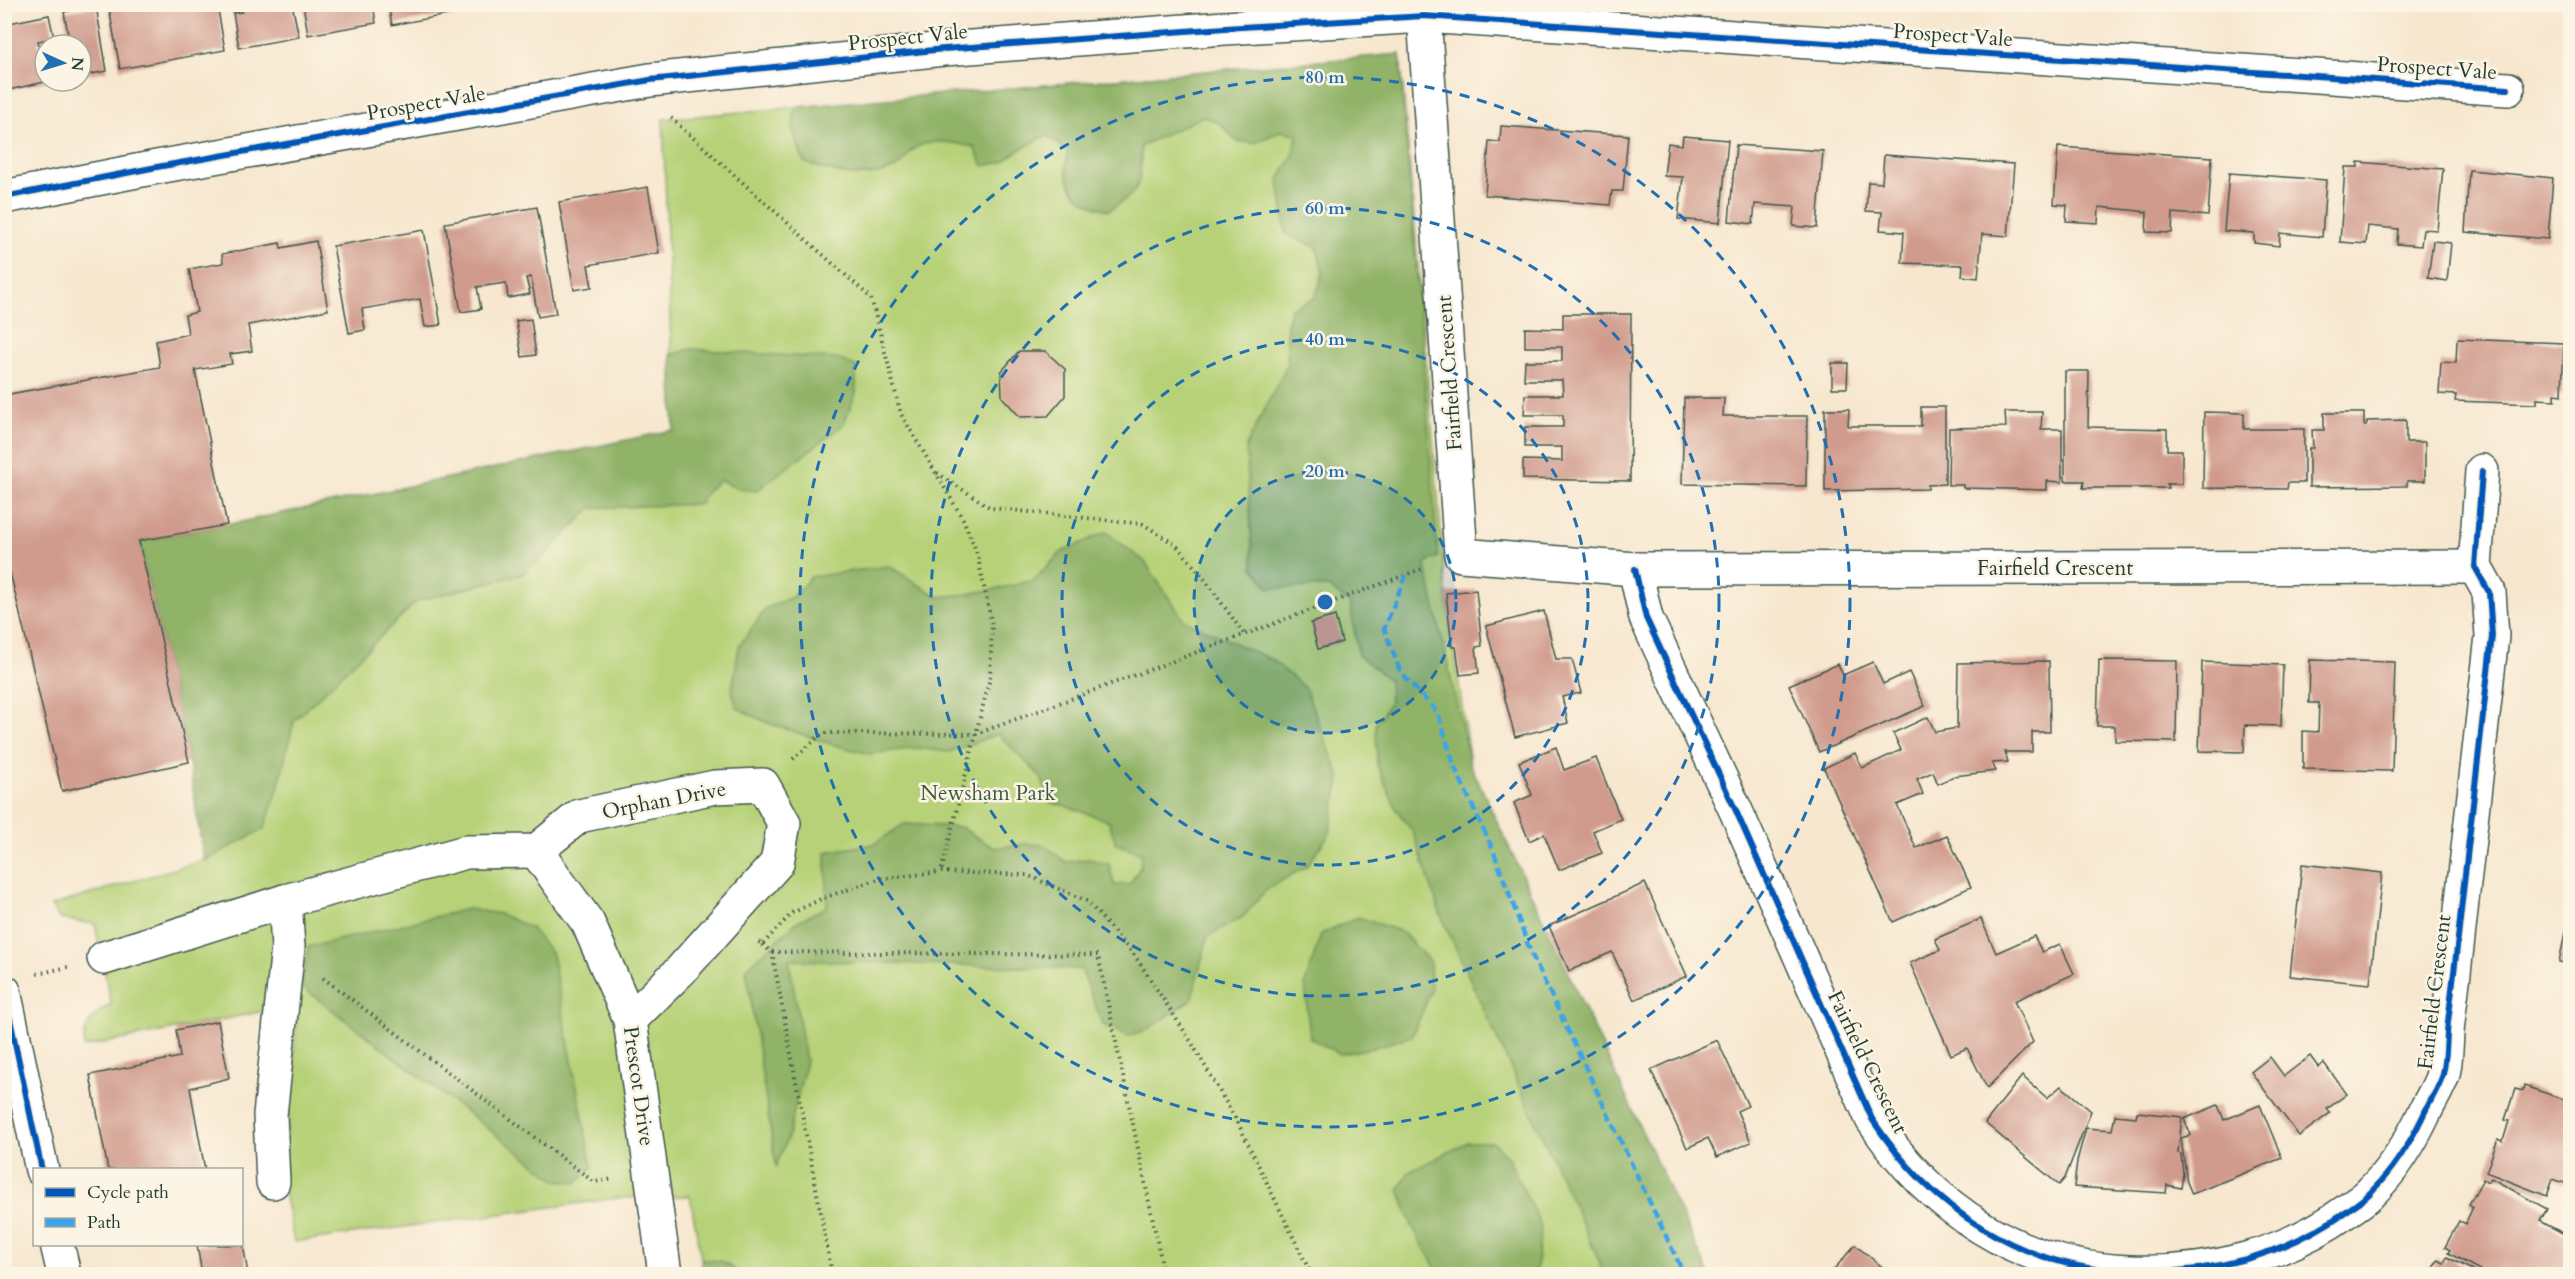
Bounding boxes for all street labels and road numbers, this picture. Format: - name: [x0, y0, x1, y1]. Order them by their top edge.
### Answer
- street label: Prospect Vale: [847, 17, 969, 58]
- street label: Prospect Vale: [1892, 17, 2014, 54]
- street label: Prospect Vale: [2376, 50, 2498, 87]
- street label: Prospect Vale: [364, 79, 488, 128]
- street label: Fairfield Crescent: [1430, 294, 1469, 452]
- street label: Fairfield Crescent: [1977, 554, 2133, 583]
- street label: Orphan Drive: [600, 774, 729, 827]
- street label: Fairfield Crescent: [2411, 912, 2458, 1071]
- street label: Fairfield Crescent: [1820, 986, 1915, 1139]
- street label: Prescot Drive: [616, 1024, 661, 1148]

